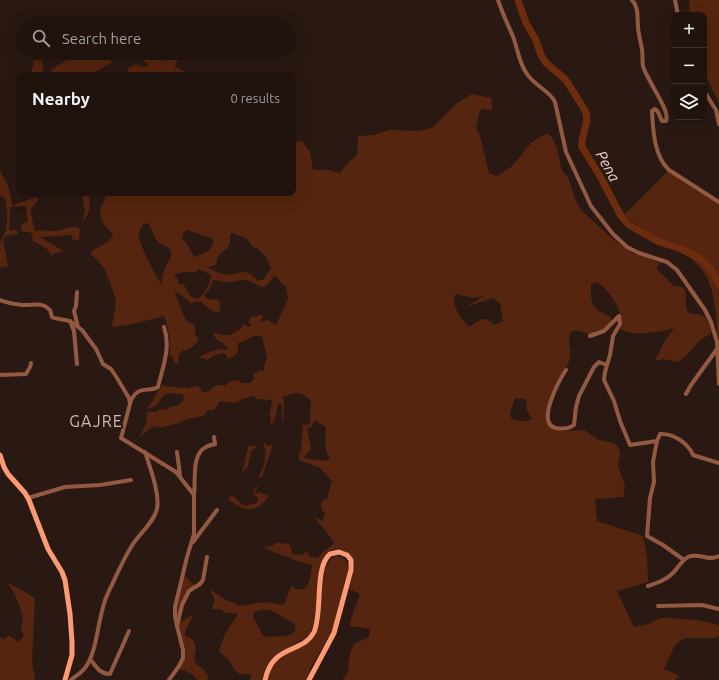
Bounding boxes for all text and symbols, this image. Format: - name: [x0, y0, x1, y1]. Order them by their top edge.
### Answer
- map controls: [671, 12, 707, 120]
- button: +: [671, 12, 707, 48]
- search box: [16, 16, 296, 60]
- icon: search: [30, 27, 52, 49]
- text: Search here: [62, 30, 141, 47]
- button: −: [671, 48, 707, 84]
- button: layers: [671, 84, 707, 120]
- text: Nearby: [32, 89, 90, 108]
- text: 0 results: [230, 91, 280, 105]
- water label: Pena: [593, 148, 623, 184]
- district label: GAJRE: [69, 412, 123, 430]

